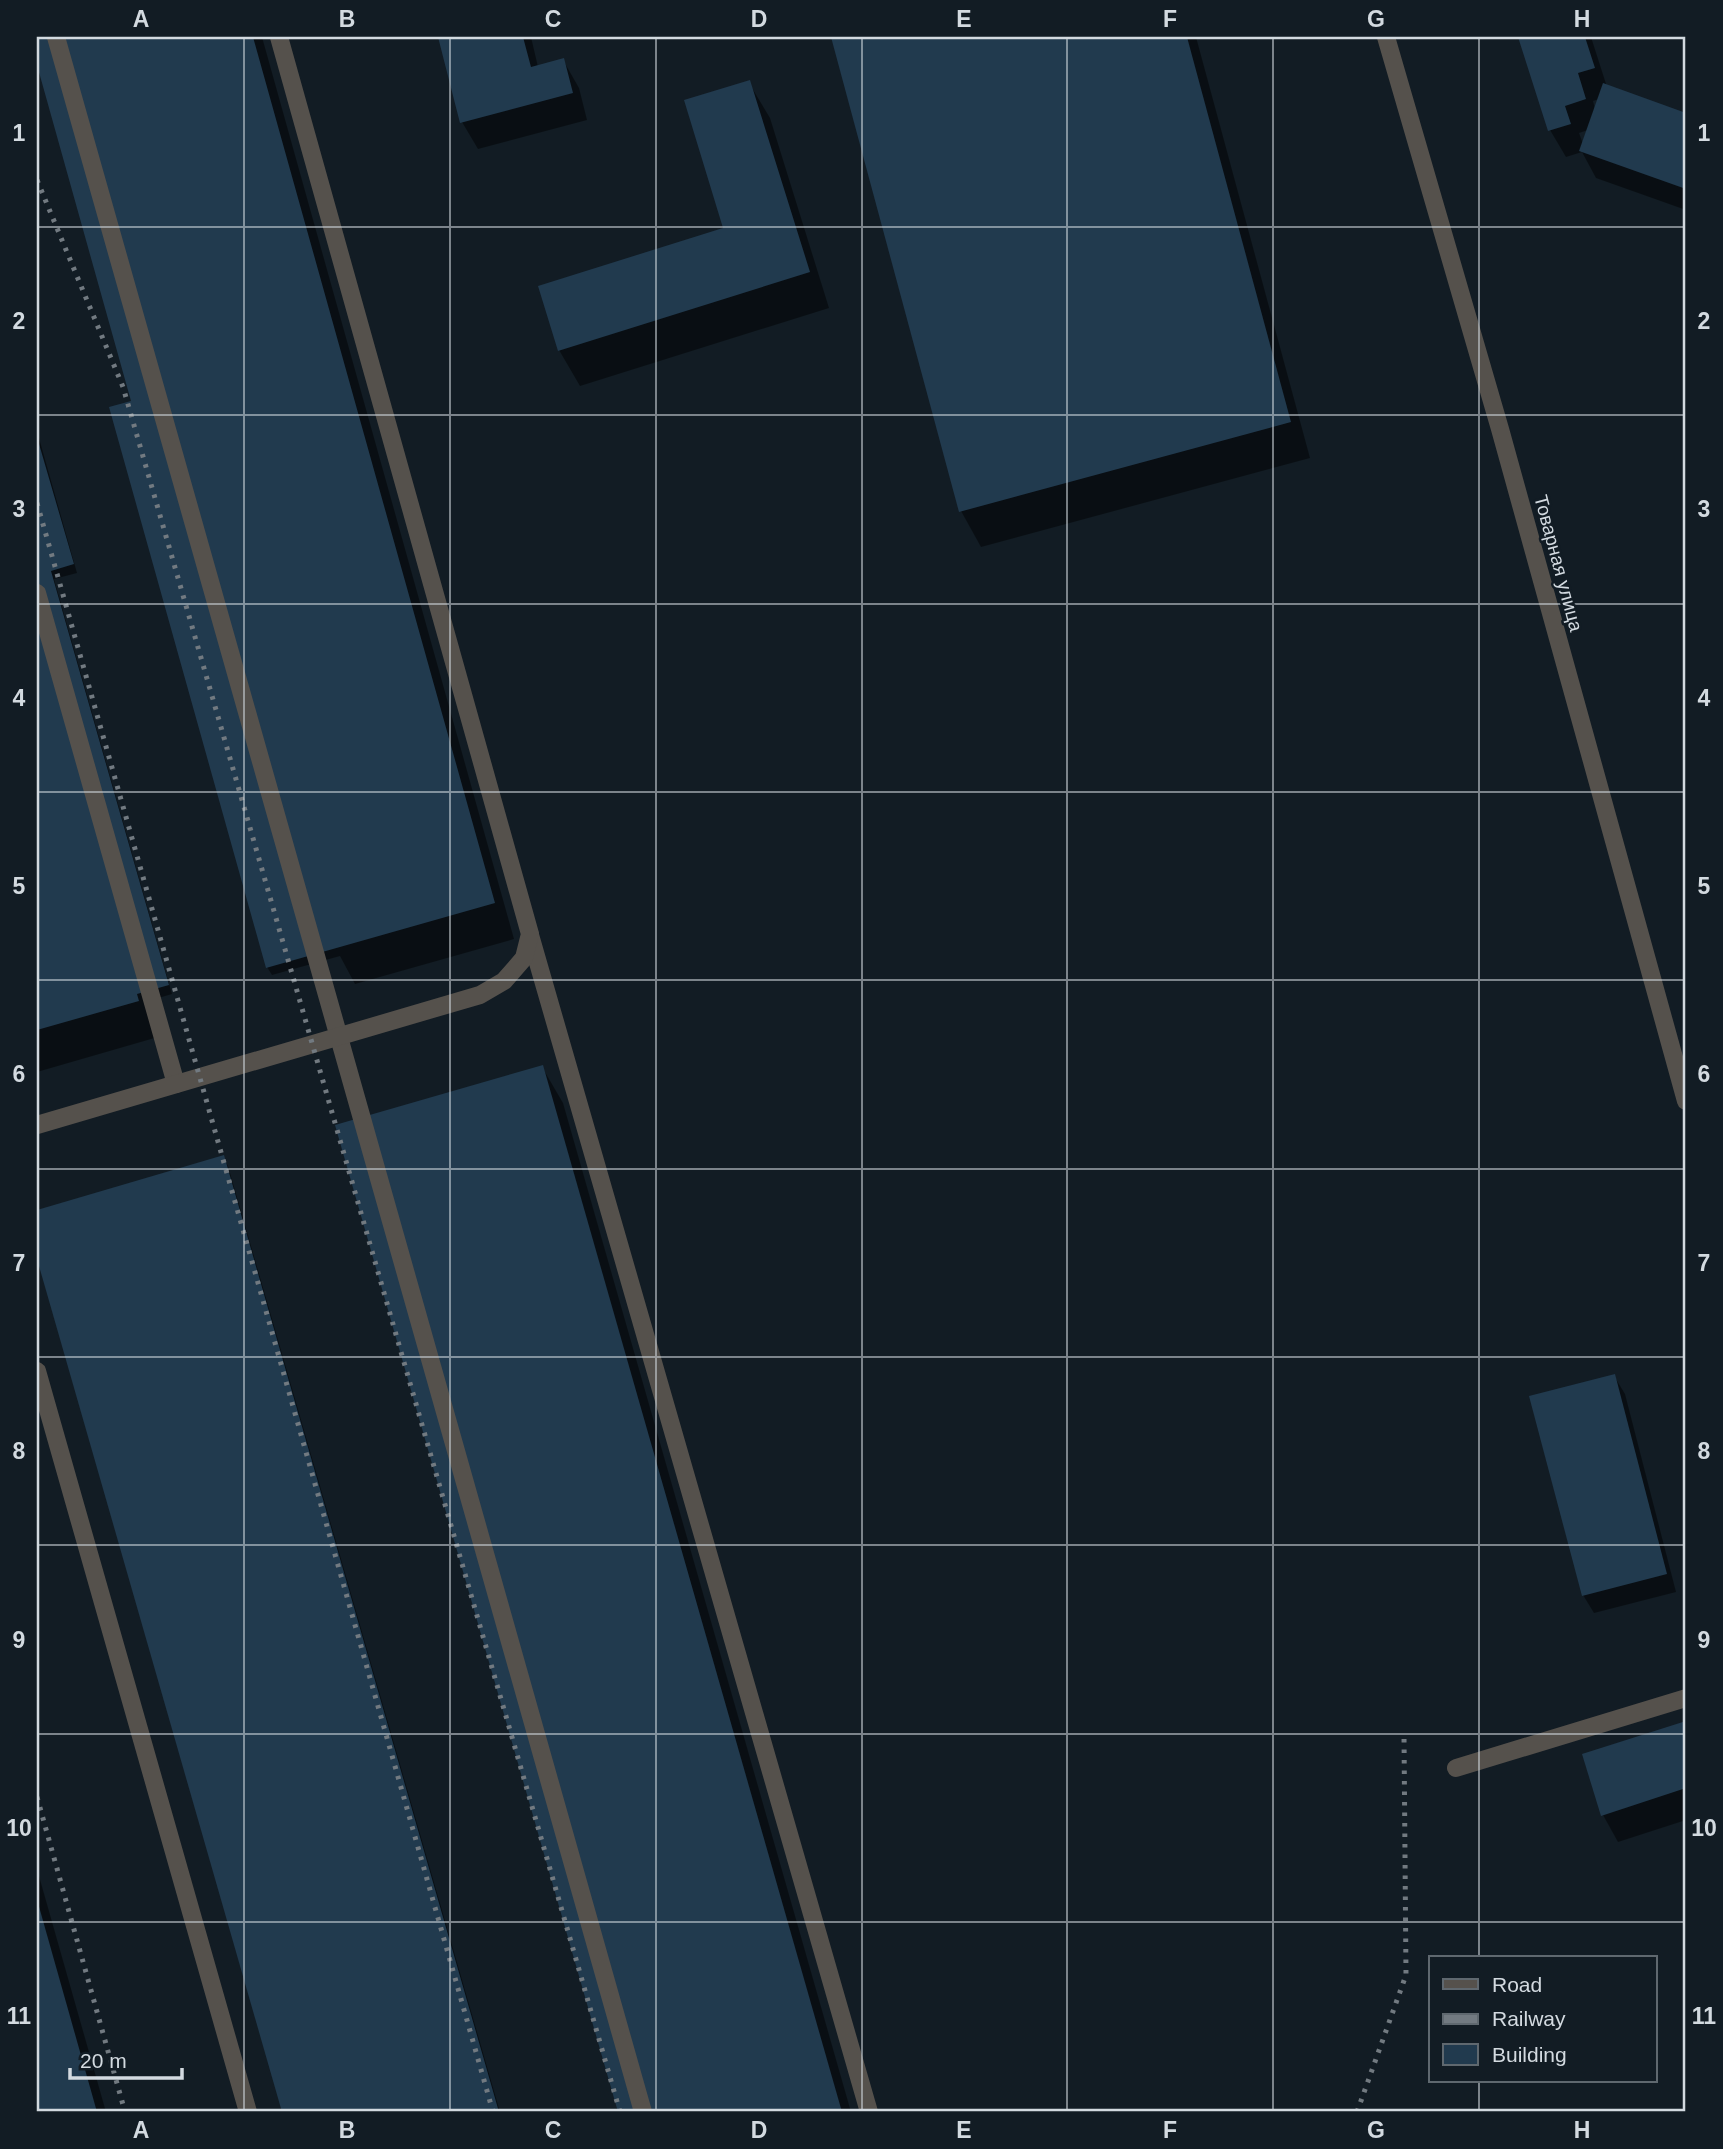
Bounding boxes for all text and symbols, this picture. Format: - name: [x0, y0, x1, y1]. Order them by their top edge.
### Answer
- text: A: [133, 6, 149, 32]
- text: B: [339, 6, 355, 32]
- text: C: [545, 6, 561, 32]
- text: D: [751, 6, 767, 32]
- text: E: [956, 6, 972, 32]
- text: F: [1163, 6, 1177, 32]
- text: G: [1367, 6, 1385, 32]
- text: H: [1574, 6, 1590, 32]
- text: 1: [13, 120, 26, 146]
- text: 1: [1698, 120, 1711, 146]
- text: 2: [13, 308, 25, 334]
- text: 2: [1698, 308, 1710, 334]
- street label: Товарная улица: [1530, 493, 1587, 634]
- text: 3: [13, 496, 25, 522]
- text: 3: [1698, 496, 1710, 522]
- text: 4: [13, 685, 26, 711]
- text: 4: [1698, 685, 1711, 711]
- text: 5: [13, 873, 26, 899]
- text: 5: [1698, 873, 1711, 899]
- text: 6: [13, 1061, 25, 1087]
- text: 6: [1698, 1061, 1710, 1087]
- text: 7: [13, 1250, 25, 1276]
- text: 7: [1698, 1250, 1710, 1276]
- text: 8: [13, 1438, 26, 1464]
- text: 8: [1698, 1438, 1711, 1464]
- text: 9: [13, 1627, 25, 1653]
- text: 9: [1698, 1627, 1710, 1653]
- text: 10: [6, 1815, 32, 1841]
- text: 10: [1691, 1815, 1717, 1841]
- legend: [1429, 1956, 1656, 2082]
- text: Road: [1492, 1973, 1542, 1996]
- text: 11: [7, 2003, 31, 2029]
- text: 11: [1692, 2003, 1716, 2029]
- text: Railway: [1492, 2007, 1566, 2030]
- scale bar: [70, 2037, 182, 2081]
- text: Building: [1492, 2043, 1567, 2066]
- text: 20 m: [80, 2049, 127, 2072]
- text: A: [133, 2117, 149, 2143]
- text: B: [339, 2117, 355, 2143]
- text: C: [545, 2117, 561, 2143]
- text: D: [751, 2117, 767, 2143]
- text: E: [956, 2117, 972, 2143]
- text: F: [1163, 2117, 1177, 2143]
- text: G: [1367, 2117, 1385, 2143]
- text: H: [1574, 2117, 1590, 2143]

